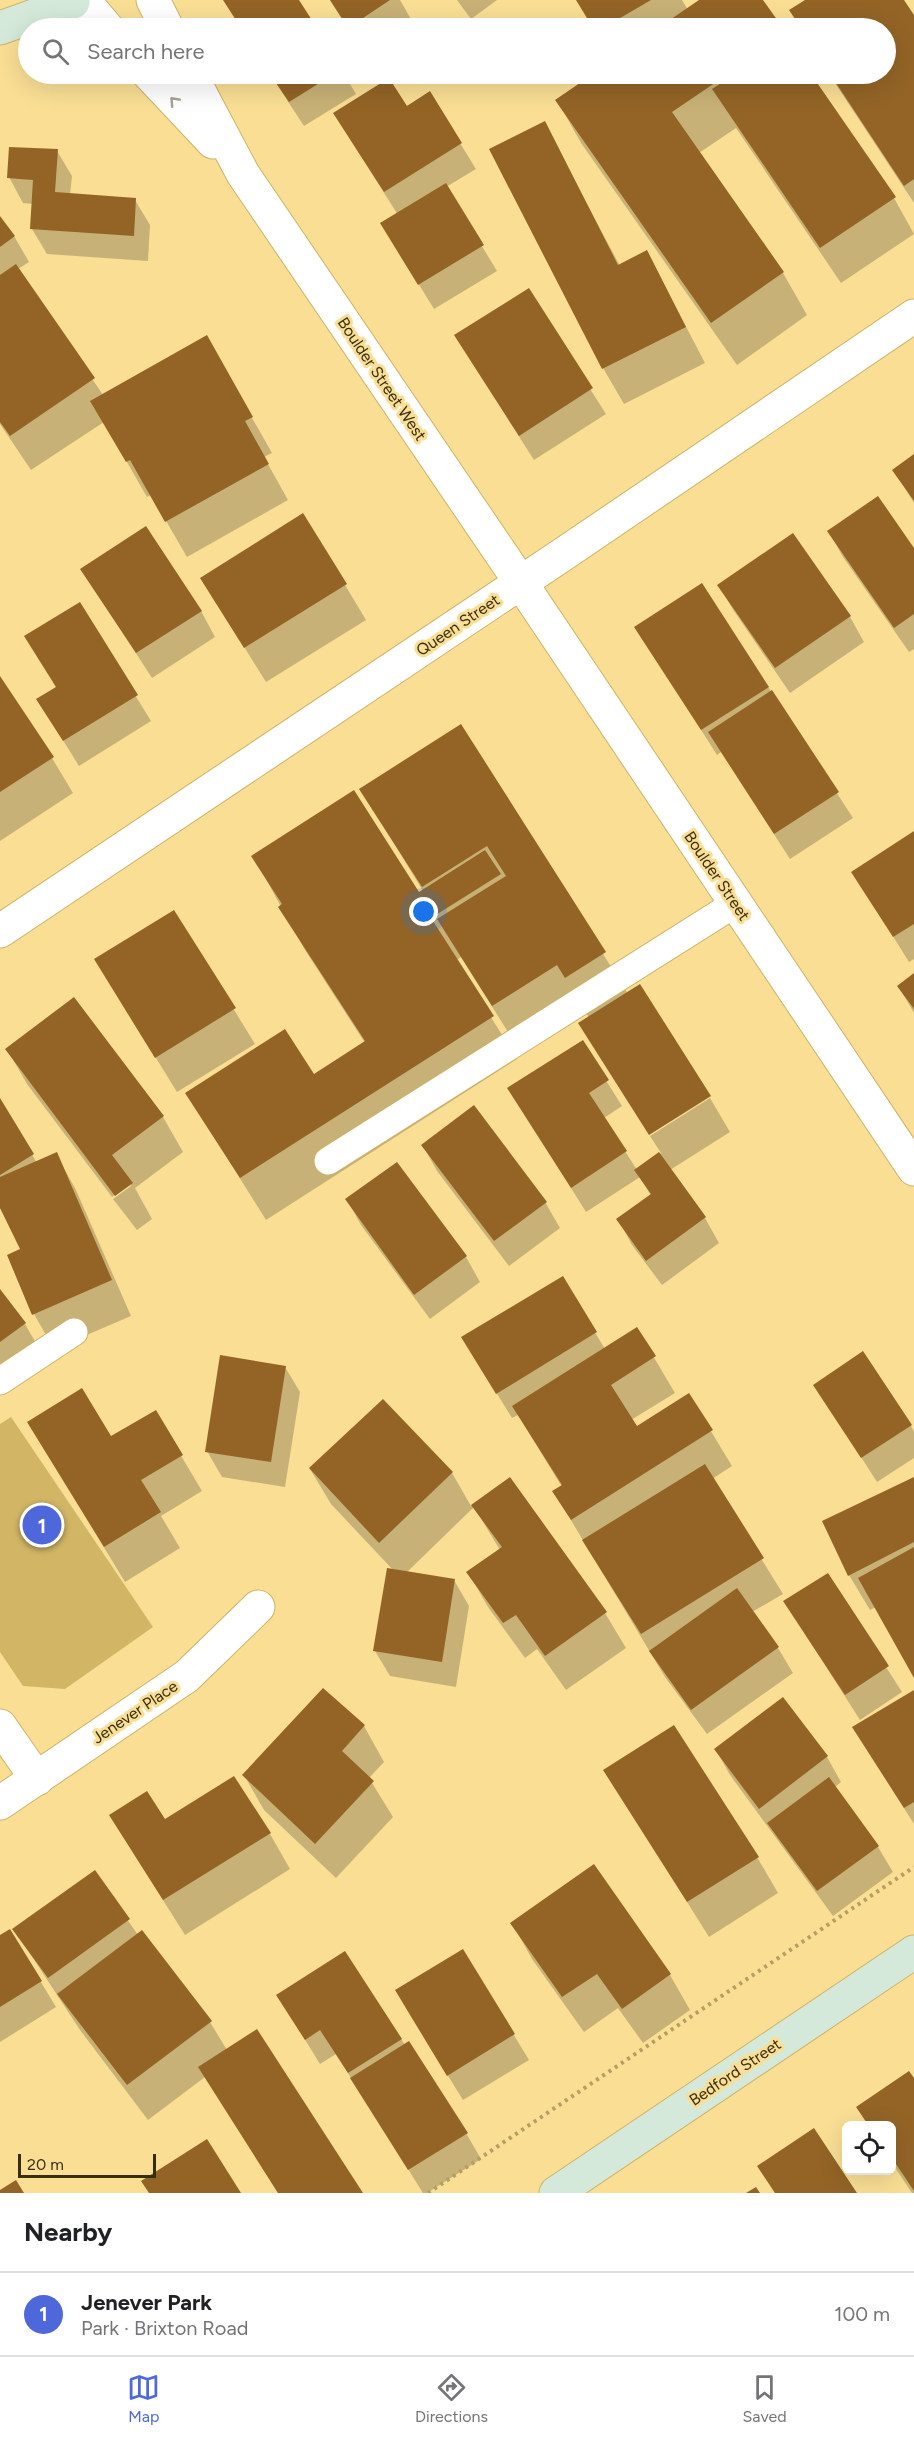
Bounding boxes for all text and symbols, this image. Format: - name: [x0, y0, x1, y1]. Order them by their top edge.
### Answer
- search box: [18, 18, 896, 84]
- icon: search: [39, 35, 72, 68]
- text: Search here: [87, 38, 205, 65]
- one-way arrow: [170, 97, 181, 107]
- street label: Boulder Street West: [334, 314, 430, 444]
- street label: Queen Street: [413, 590, 503, 660]
- street label: Boulder Street: [680, 828, 754, 924]
- your location: [409, 897, 438, 926]
- pin: 1: [22, 1502, 62, 1547]
- street label: Jenever Place: [89, 1676, 182, 1748]
- street label: Bedford Street: [686, 2034, 784, 2110]
- map controls: [842, 2121, 896, 2175]
- button: locate: [842, 2121, 896, 2175]
- scale bar: [18, 2151, 156, 2178]
- text: 20 m: [27, 2155, 64, 2174]
- text: Nearby: [24, 2216, 112, 2248]
- text: Jenever Park: [81, 2289, 212, 2316]
- text: 1: [39, 2302, 48, 2326]
- text: 100 m: [834, 2302, 890, 2326]
- text: Park · Brixton Road: [81, 2316, 248, 2340]
- tab: Map: [127, 2371, 160, 2426]
- tab: Directions: [415, 2371, 488, 2426]
- tab: Saved: [743, 2371, 787, 2426]

